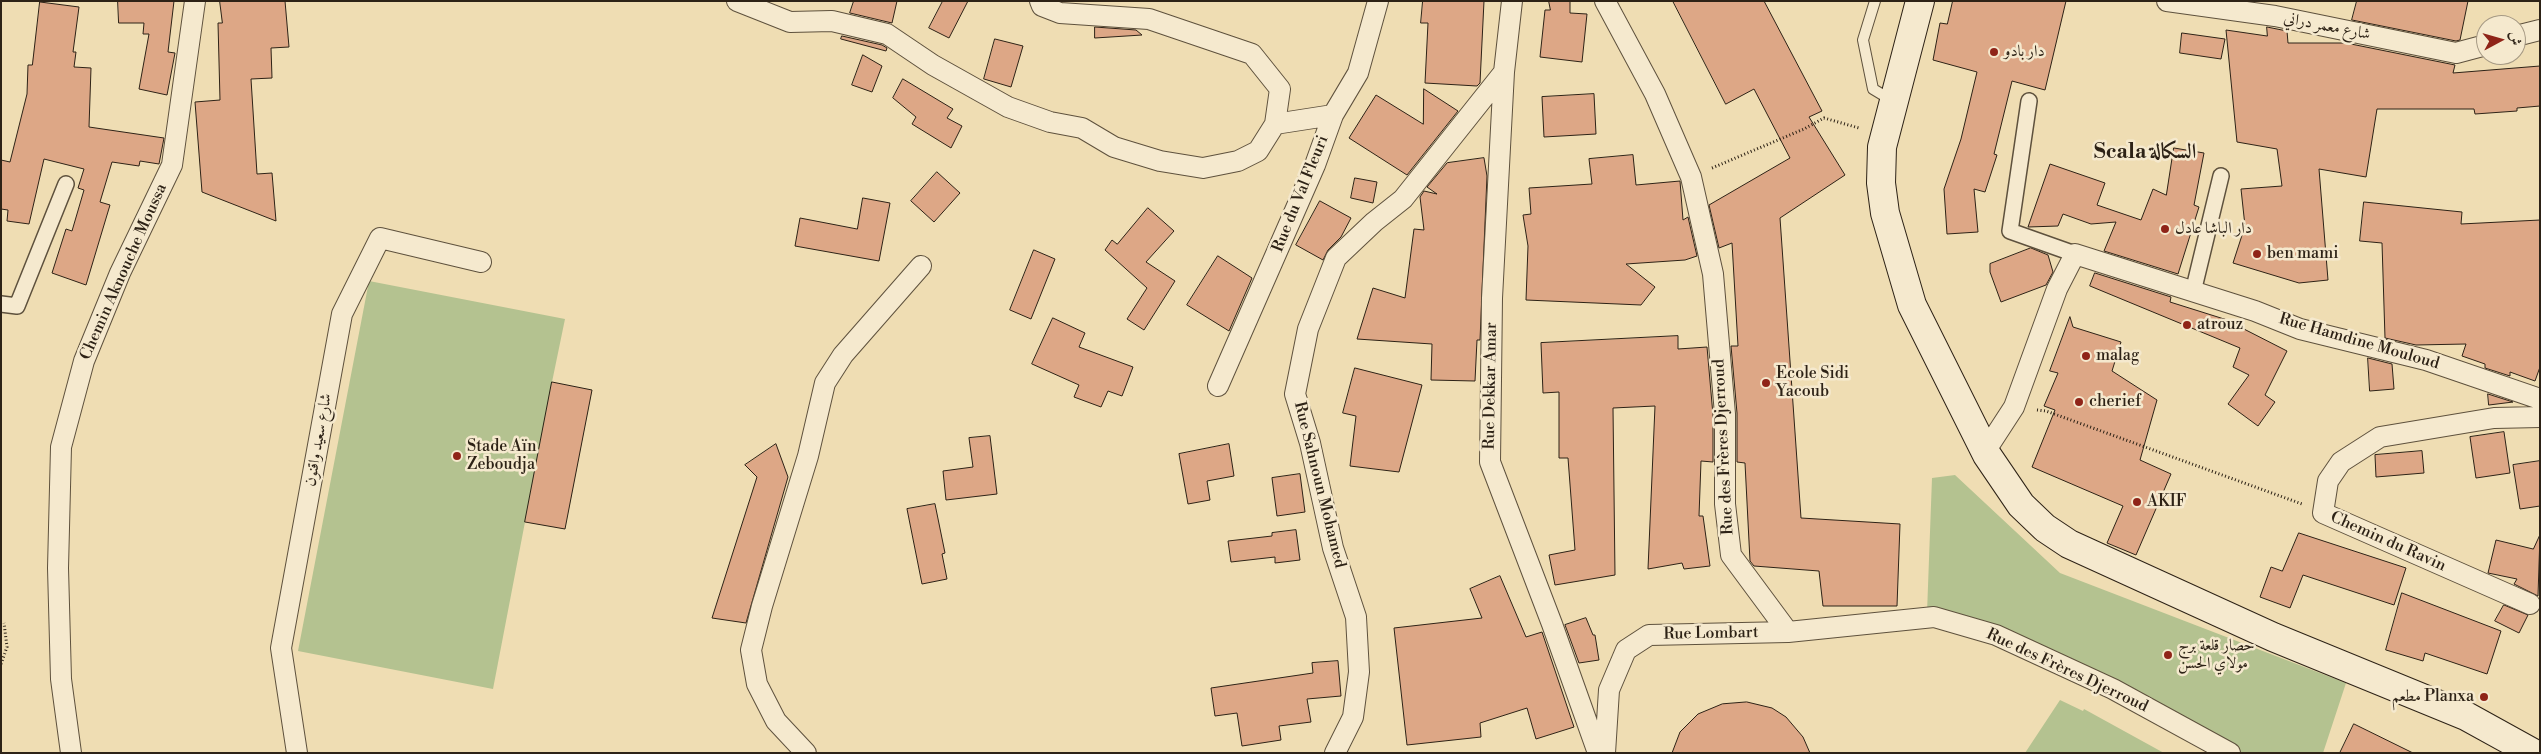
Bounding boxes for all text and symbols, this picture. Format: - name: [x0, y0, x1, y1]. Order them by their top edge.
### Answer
- street label: شارع معمر دراني: [2282, 9, 2372, 45]
- north arrow: [2476, 15, 2526, 65]
- text: ش: [2505, 31, 2525, 46]
- place label: دار بادو: [2004, 42, 2045, 62]
- marker: دار بادو: [1988, 46, 2000, 58]
- street label: Rue du Val Fleuri: [1269, 133, 1333, 255]
- district label: Scala السكالة: [2094, 140, 2196, 166]
- street label: Chemin Aknouche Moussa: [76, 181, 172, 363]
- place label: دار الباشا عادل: [2175, 219, 2252, 239]
- marker: دار الباشا عادل: [2159, 223, 2171, 235]
- place label: ben mami: [2267, 244, 2338, 264]
- marker: ben mami: [2251, 248, 2263, 260]
- street label: Rue Hamdine Mouloud: [2277, 310, 2441, 374]
- place label: atrouz: [2197, 315, 2243, 335]
- marker: atrouz: [2181, 319, 2193, 331]
- street label: Rue Dekkar Amar: [1480, 322, 1502, 450]
- place label: malag: [2096, 346, 2139, 366]
- marker: malag: [2080, 350, 2092, 362]
- street label: Rue des Frères Djerroud: [1710, 358, 1738, 536]
- place label: Ecole Sidi Yacoub: [1776, 364, 1849, 402]
- marker: Ecole Sidi Yacoub: [1760, 377, 1772, 389]
- street label: شارع سعيد واقنون: [301, 392, 337, 488]
- place label: cherief: [2089, 392, 2141, 412]
- marker: cherief: [2073, 396, 2085, 408]
- street label: Rue Sahnoun Mohamed: [1289, 400, 1349, 570]
- place label: Stade Aïn Zeboudja: [467, 437, 536, 475]
- marker: Stade Aïn Zeboudja: [451, 450, 463, 462]
- place label: AKIF: [2147, 492, 2186, 512]
- marker: AKIF: [2131, 496, 2143, 508]
- street label: Chemin du Ravin: [2327, 508, 2449, 576]
- street label: Rue Lombart: [1663, 624, 1759, 644]
- street label: Rue des Frères Djerroud: [1983, 625, 2151, 717]
- place label: حصار قلعة برج مولاي الحسن: [2178, 636, 2255, 674]
- marker: حصار قلعة برج مولاي الحسن: [2162, 649, 2174, 661]
- place label: مطعم Planxa: [2392, 687, 2474, 707]
- marker: مطعم Planxa: [2478, 691, 2490, 703]

